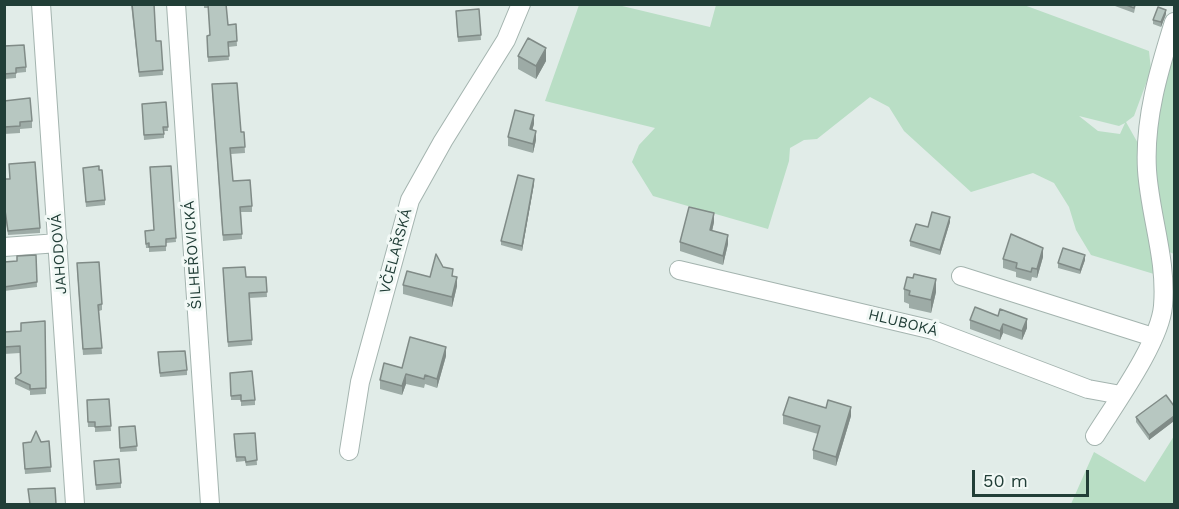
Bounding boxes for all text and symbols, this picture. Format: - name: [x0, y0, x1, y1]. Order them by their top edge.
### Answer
- street label: ŠILHEŘOVICKÁ: [180, 200, 206, 310]
- street label: VČELAŘSKÁ: [376, 206, 416, 296]
- street label: JAHODOVÁ: [47, 213, 71, 295]
- street label: HLUBOKÁ: [866, 306, 940, 340]
- scale bar: [975, 458, 1092, 496]
- text: 50 m: [983, 470, 1028, 491]

